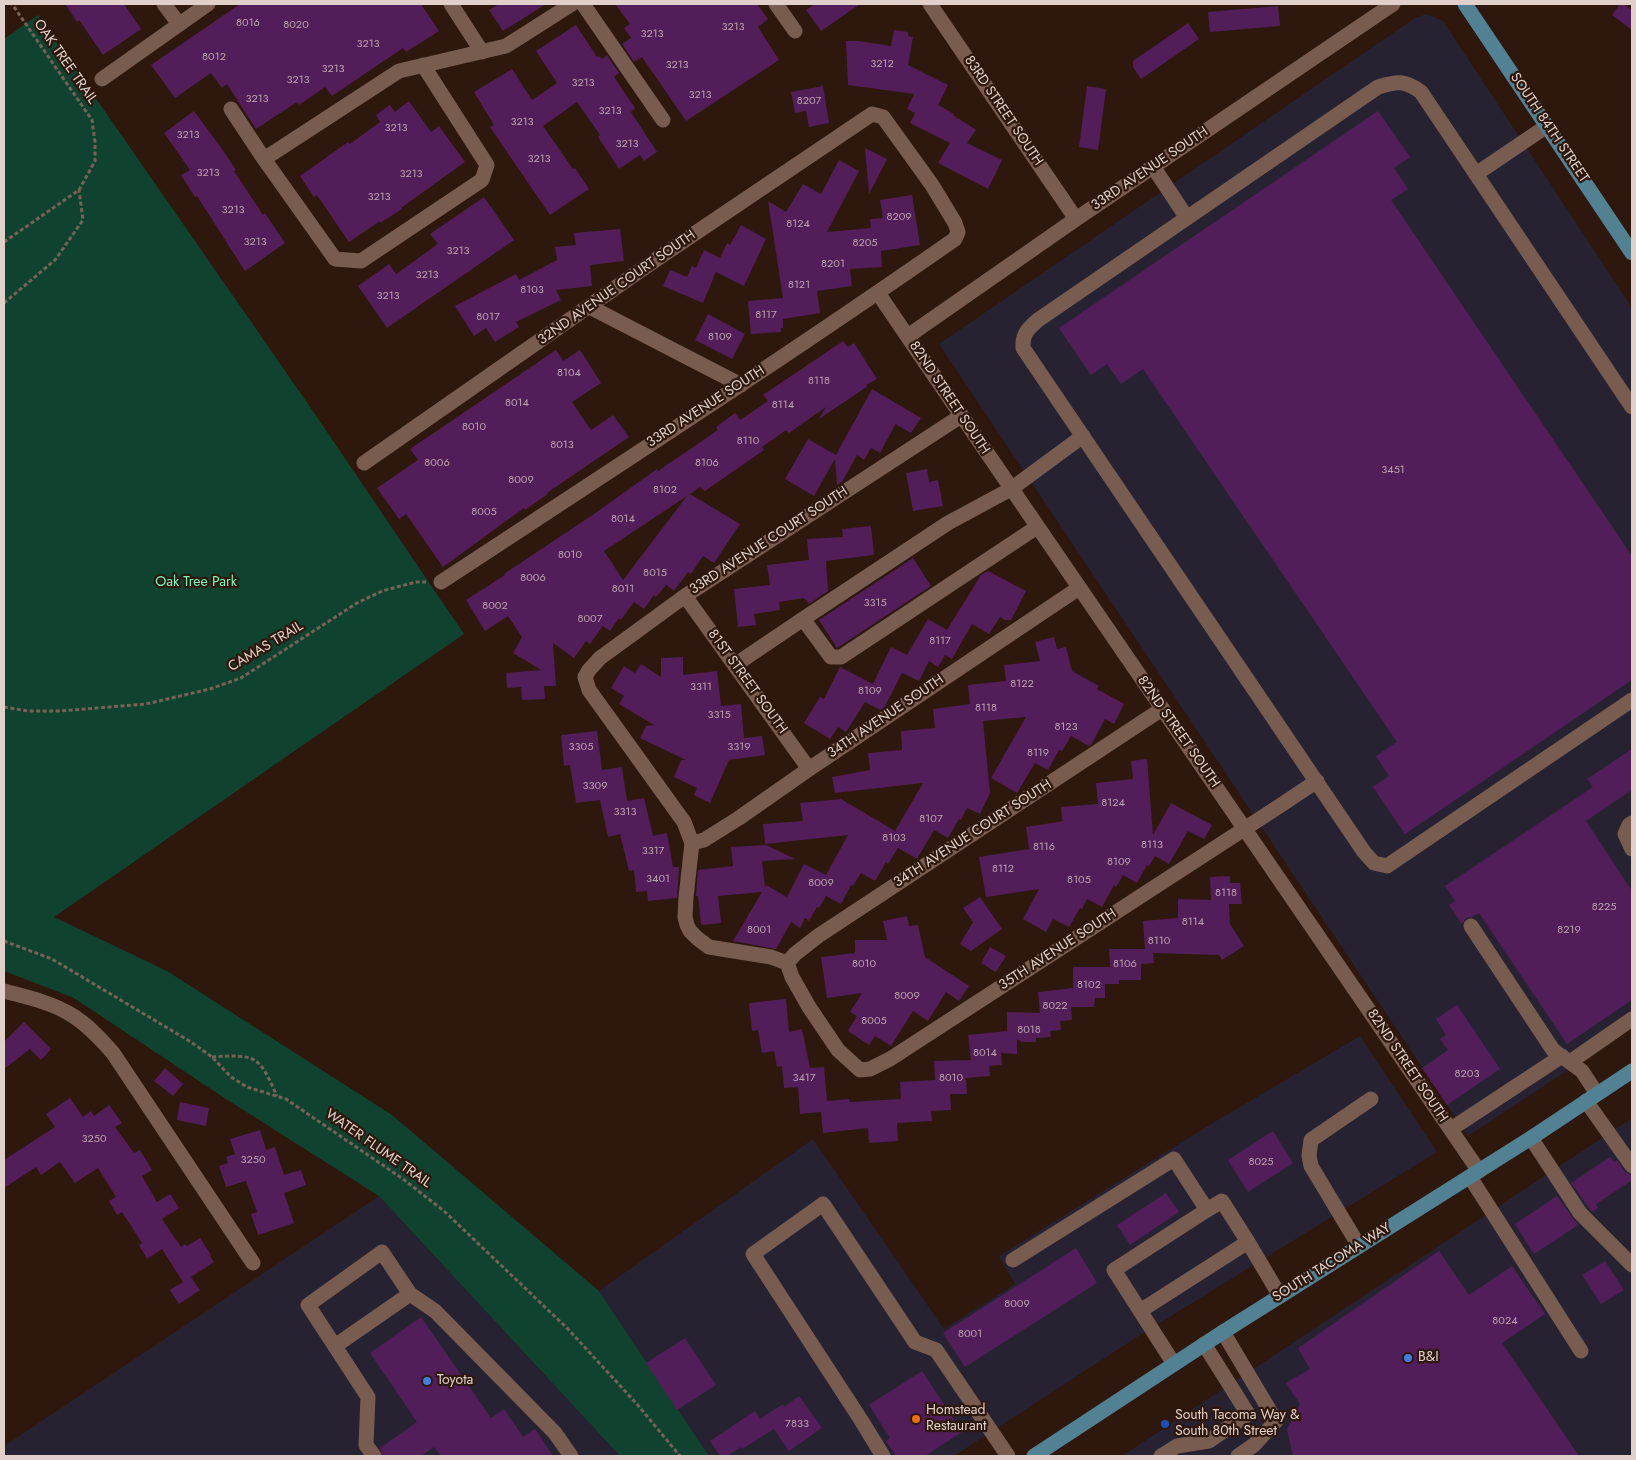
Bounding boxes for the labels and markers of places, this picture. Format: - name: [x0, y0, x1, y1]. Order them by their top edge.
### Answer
- place label: B&I: [1418, 1350, 1439, 1366]
- marker: B&I: [1402, 1352, 1414, 1364]
- place label: Toyota: [437, 1373, 473, 1389]
- marker: Toyota: [421, 1375, 433, 1387]
- place label: Homstead Restaurant: [926, 1403, 986, 1435]
- place label: South Tacoma Way & South 80th Street: [1175, 1408, 1300, 1440]
- marker: Homstead Restaurant: [910, 1413, 922, 1425]
- marker: South Tacoma Way & South 80th Street: [1159, 1418, 1171, 1430]

